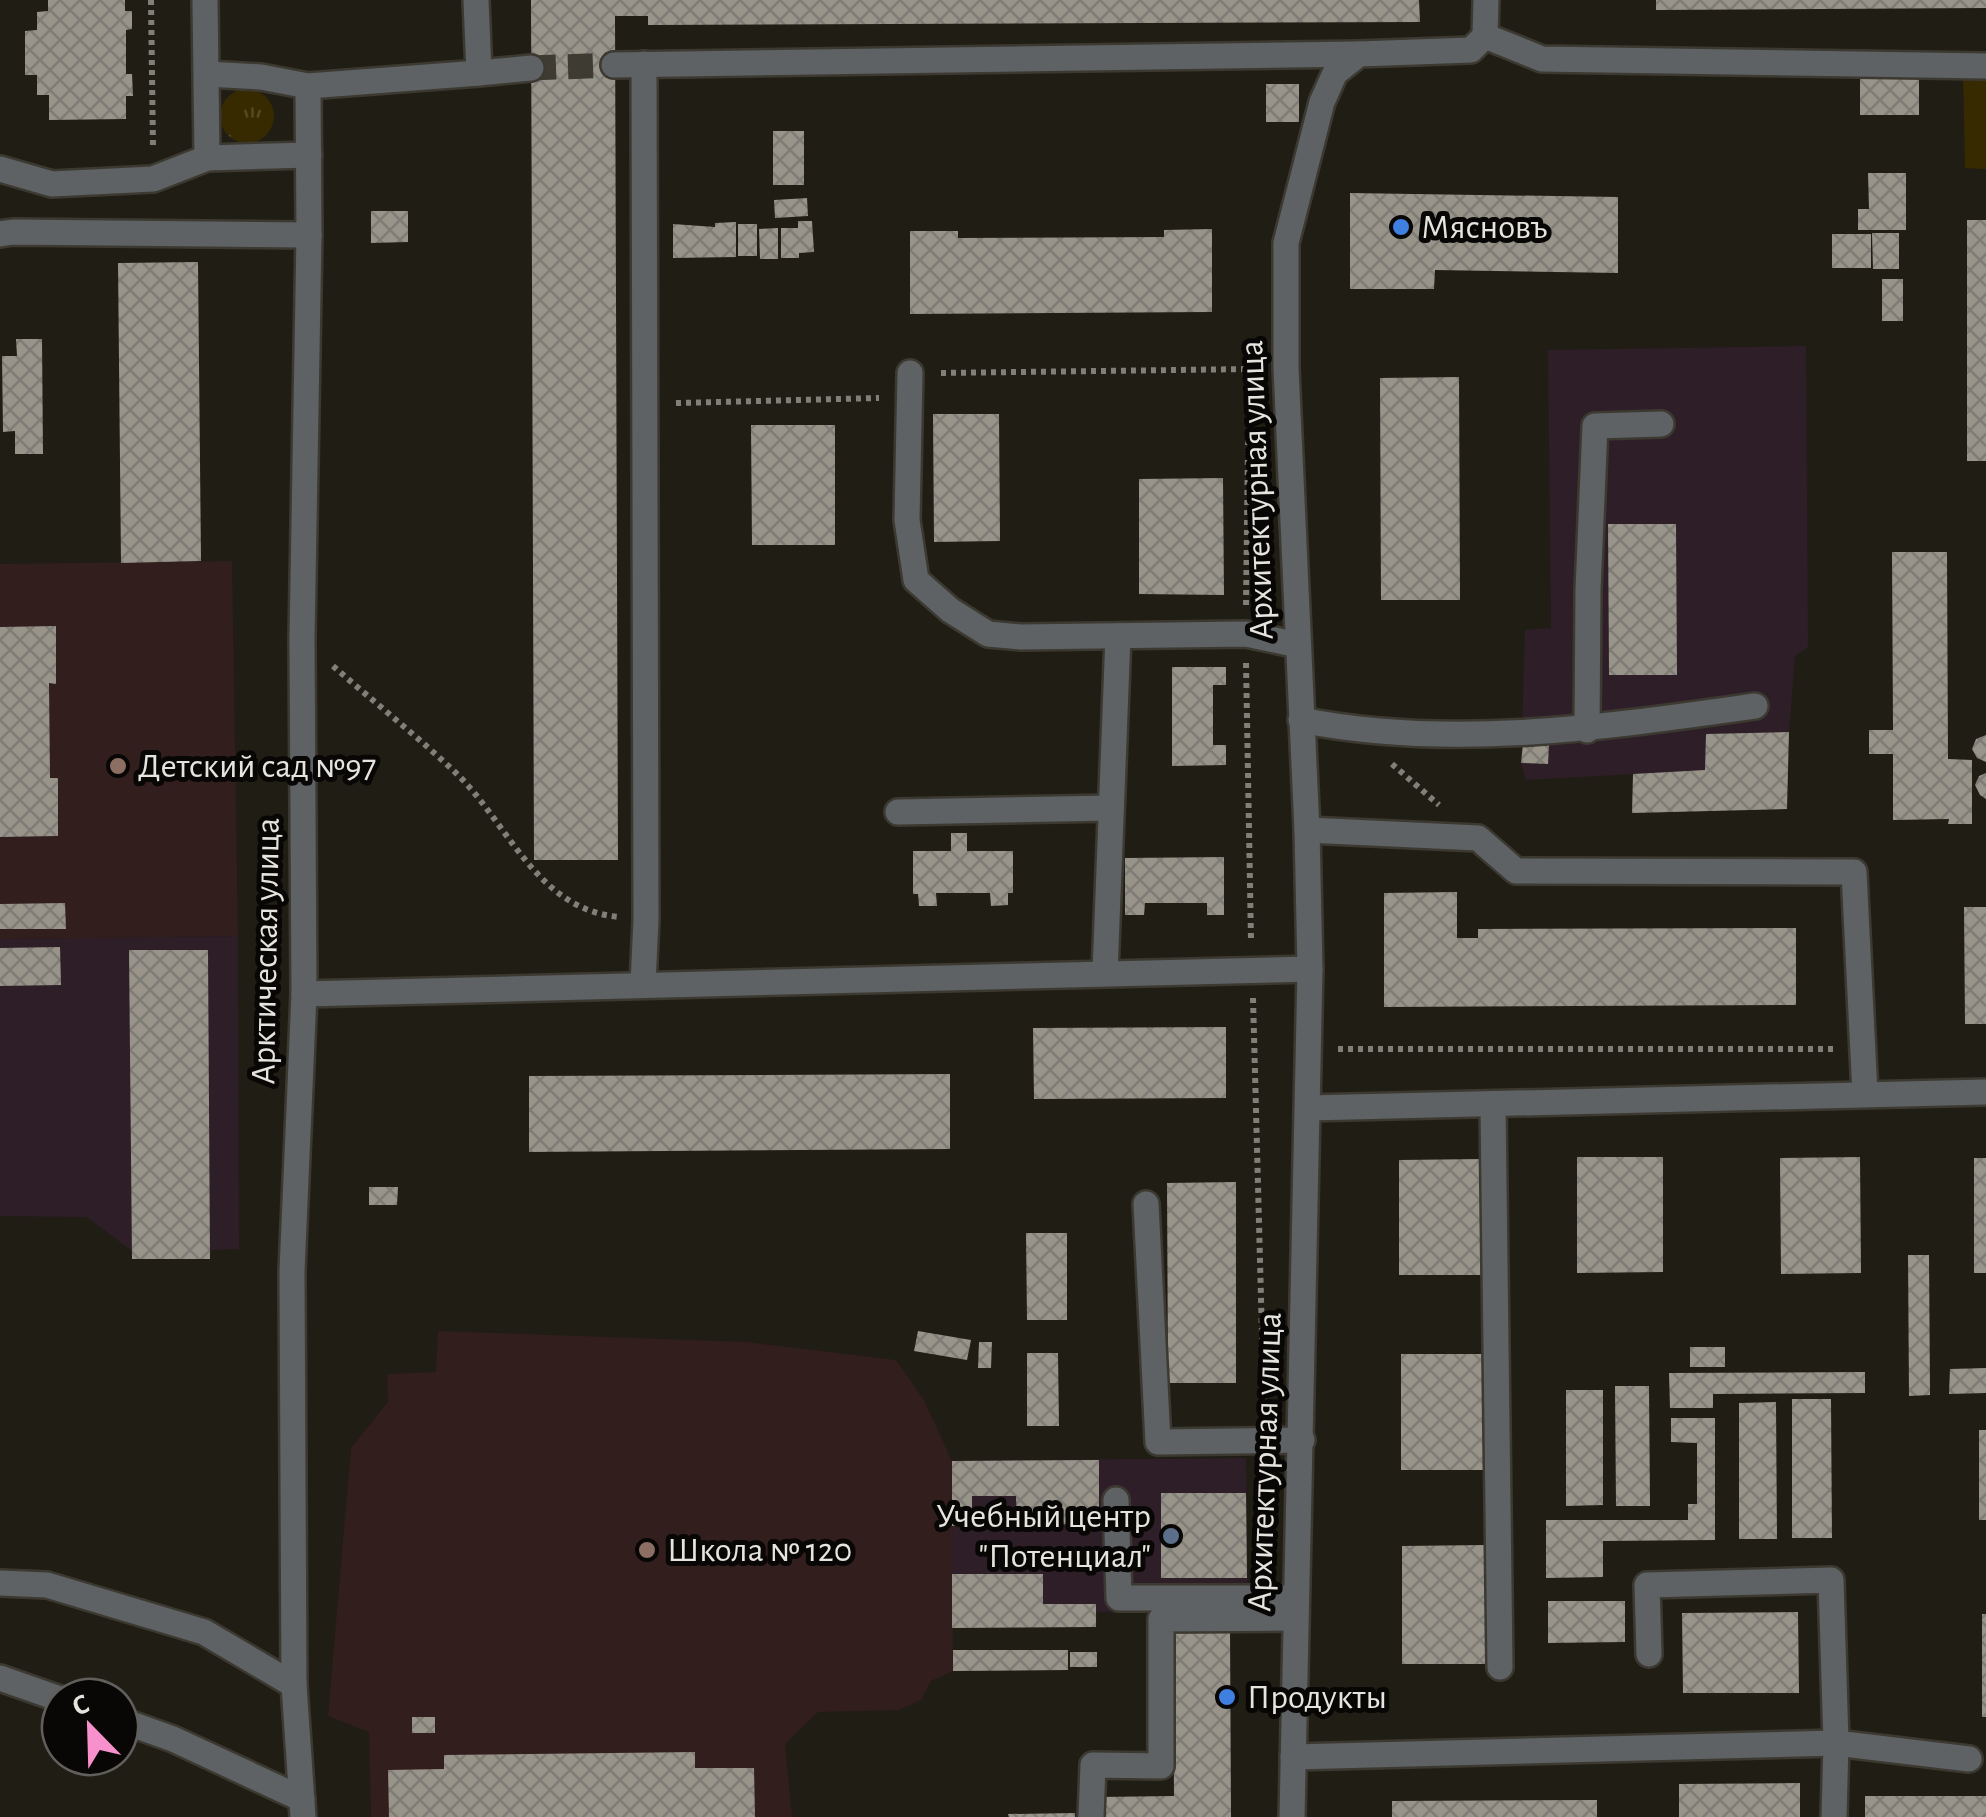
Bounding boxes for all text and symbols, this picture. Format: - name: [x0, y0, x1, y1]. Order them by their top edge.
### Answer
- place label: Мясновъ: [1421, 210, 1547, 245]
- marker: Мясновъ: [1390, 216, 1412, 238]
- street label: Архитектурная улица: [1234, 340, 1280, 640]
- place label: Детский сад №97: [138, 749, 376, 784]
- marker: Детский сад №97: [107, 755, 129, 777]
- street label: Арктическая улица: [246, 817, 286, 1085]
- street label: Архитектурная улица: [1242, 1312, 1288, 1612]
- place label: Учебный центр "Потенциал": [936, 1499, 1151, 1574]
- marker: Учебный центр "Потенциал": [1160, 1525, 1182, 1547]
- place label: Школа № 120: [667, 1533, 852, 1568]
- marker: Школа № 120: [636, 1539, 658, 1561]
- north arrow: [40, 1677, 140, 1777]
- place label: Продукты: [1247, 1680, 1387, 1715]
- marker: Продукты: [1216, 1686, 1238, 1708]
- text: С: [68, 1690, 94, 1722]

